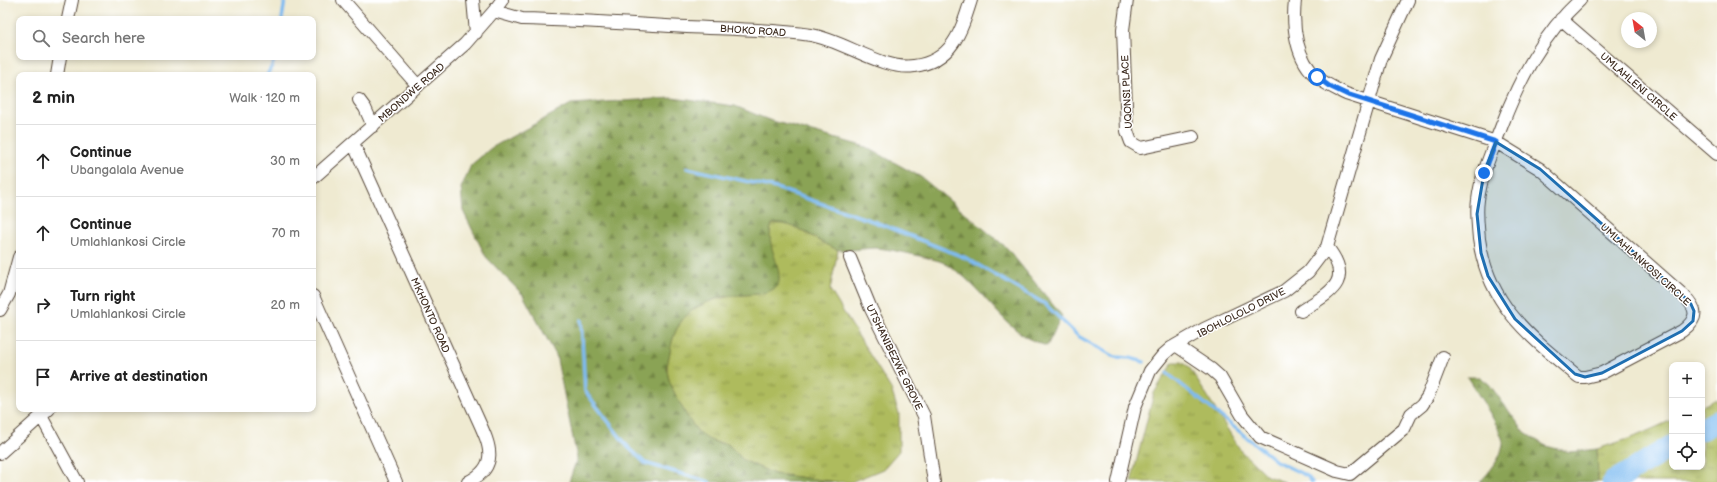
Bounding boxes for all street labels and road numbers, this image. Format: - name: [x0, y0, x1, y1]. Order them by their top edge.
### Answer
- street label: BHOKO ROAD: [719, 23, 786, 39]
- street label: UMLAHLENI CIRCLE: [1598, 50, 1679, 124]
- street label: UQONSI PLACE: [1119, 54, 1135, 129]
- street label: MBONDWE ROAD: [376, 61, 447, 125]
- street label: UMLAHLANKOSI CIRCLE: [1598, 221, 1693, 309]
- street label: MKHONTO ROAD: [408, 276, 452, 355]
- street label: IBOHLOLOLO DRIVE: [1195, 285, 1288, 340]
- street label: UTSHANIBEZWE GROVE: [863, 303, 925, 413]

